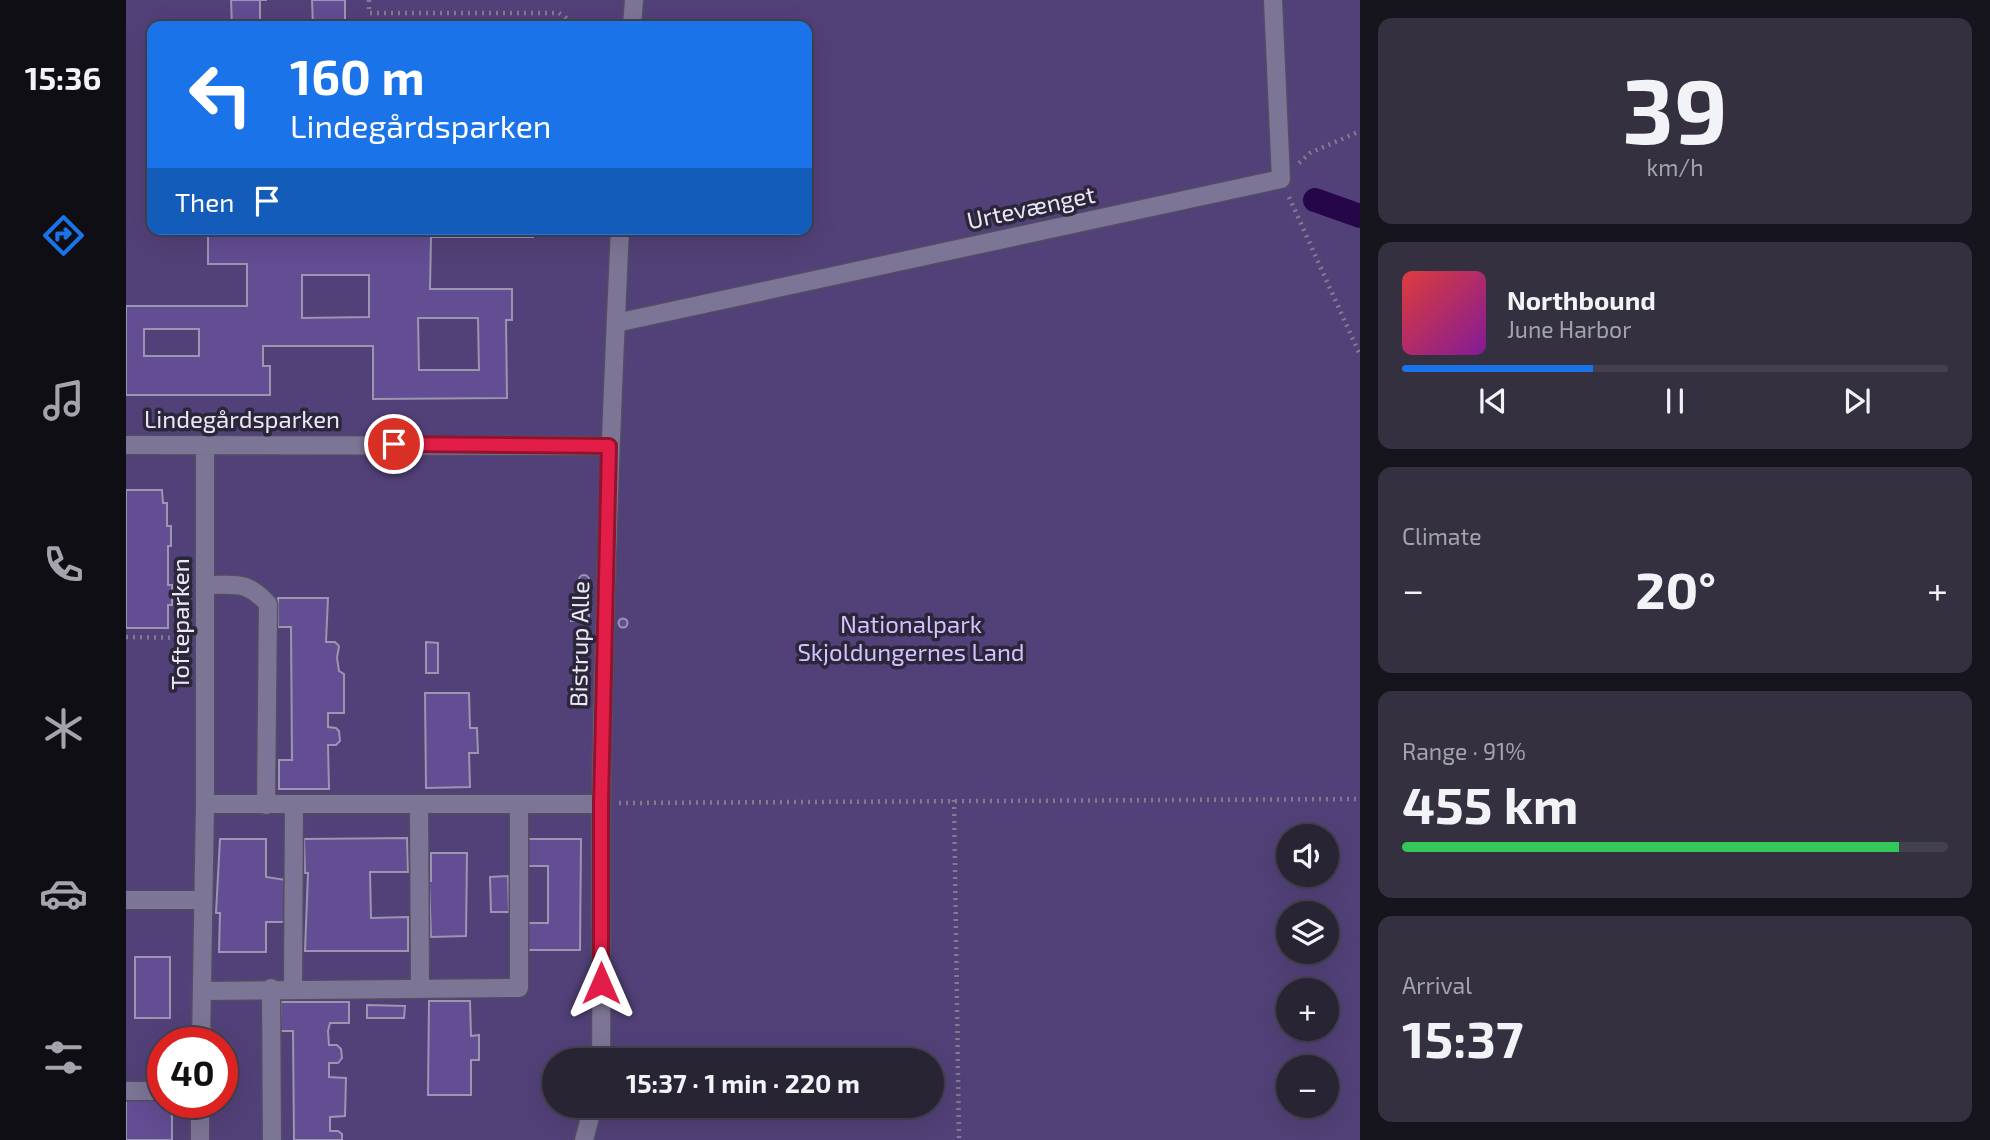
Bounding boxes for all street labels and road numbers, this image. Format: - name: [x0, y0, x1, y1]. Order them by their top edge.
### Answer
- street label: Urtevænget: [964, 179, 1097, 234]
- street label: Lindegårdsparken: [144, 404, 340, 433]
- street label: Tofteparken: [165, 558, 194, 690]
- street label: Bistrup Alle: [563, 581, 594, 707]

